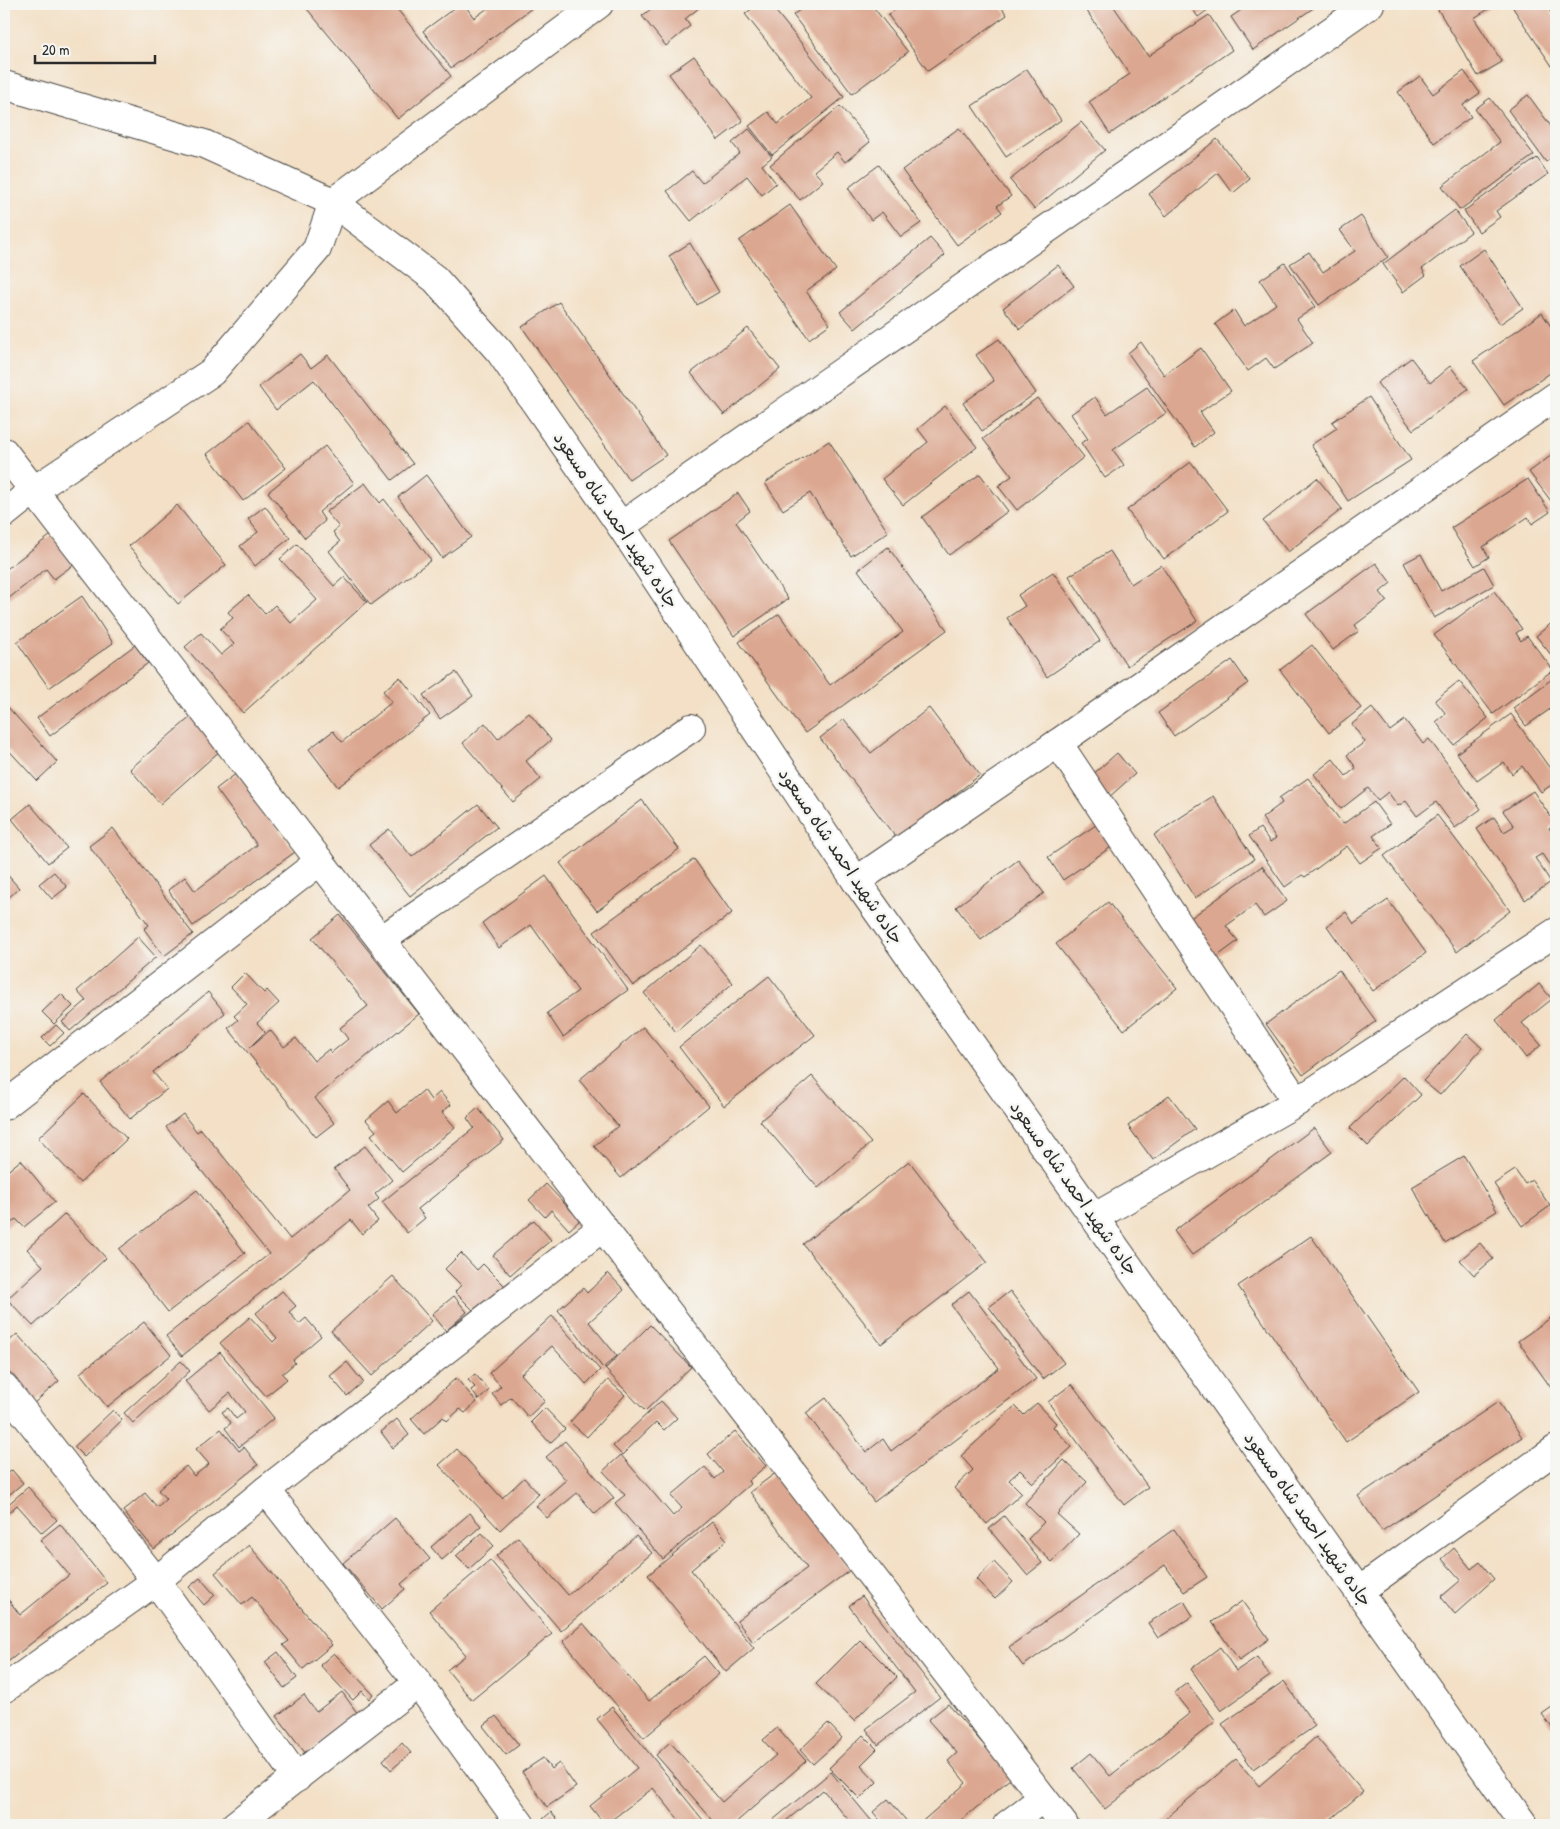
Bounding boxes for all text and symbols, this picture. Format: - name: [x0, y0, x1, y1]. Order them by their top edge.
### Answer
- scale bar: [35, 32, 155, 64]
- text: 20 m: [42, 39, 69, 60]
- street label: جاده شهيد احمد شاه مسعود: [548, 426, 685, 613]
- street label: جاده شهيد احمد شاه مسعود: [773, 762, 910, 949]
- street label: جاده شهيد احمد شاه مسعود: [1004, 1095, 1144, 1280]
- street label: جاده شهيد احمد شاه مسعود: [1238, 1426, 1378, 1611]

